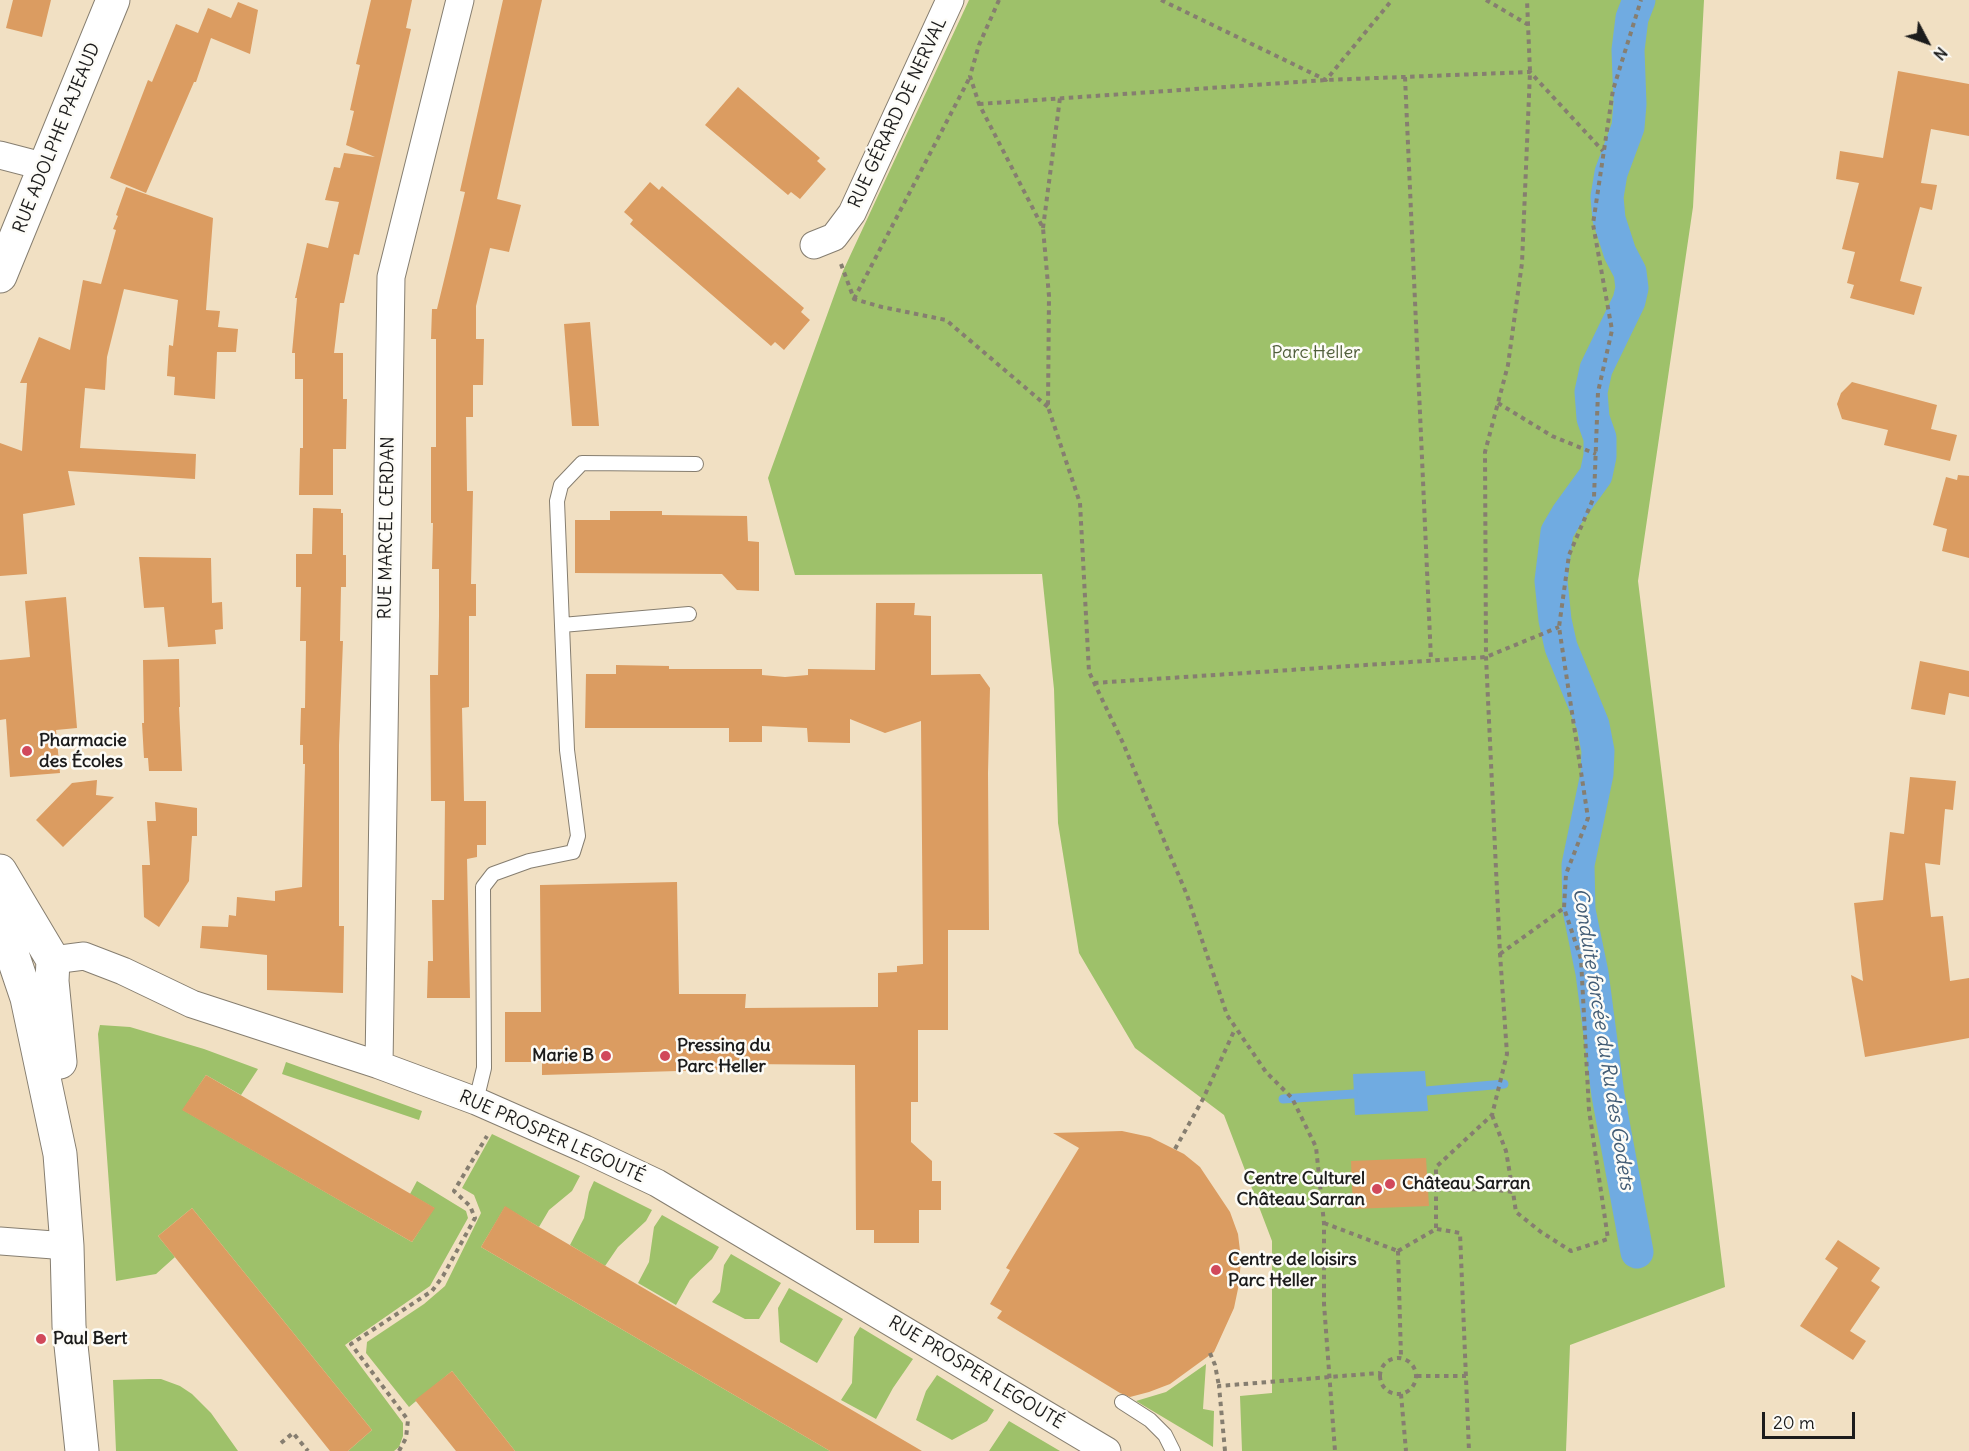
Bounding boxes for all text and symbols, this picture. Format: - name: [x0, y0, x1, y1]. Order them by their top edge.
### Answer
- north arrow: [1897, 12, 1957, 72]
- street label: RUE GÉRARD DE NERVAL: [844, 14, 952, 212]
- street label: RUE ADOLPHE PAJEAUD: [9, 40, 105, 236]
- text: N: [1929, 43, 1952, 65]
- park label: Parc Heller: [1272, 342, 1360, 364]
- street label: RUE MARCEL CERDAN: [375, 436, 399, 620]
- place label: Pharmacie des Écoles: [39, 730, 127, 772]
- marker: Pharmacie des Écoles: [20, 744, 34, 758]
- water label: Conduite forcée du Ru des Godets: [1567, 887, 1639, 1191]
- place label: Pressing du Parc Heller: [677, 1035, 771, 1078]
- place label: Marie B: [532, 1045, 594, 1067]
- marker: Marie B: [599, 1049, 613, 1063]
- marker: Pressing du Parc Heller: [658, 1049, 672, 1063]
- street label: RUE PROSPER LEGOUTÉ: [456, 1086, 648, 1188]
- place label: Centre Culturel Château Sarran: [1236, 1168, 1365, 1210]
- place label: Château Sarran: [1402, 1173, 1531, 1195]
- marker: Château Sarran: [1383, 1177, 1397, 1191]
- marker: Centre Culturel Château Sarran: [1370, 1182, 1384, 1196]
- place label: Centre de loisirs Parc Heller: [1228, 1249, 1357, 1292]
- marker: Centre de loisirs Parc Heller: [1209, 1263, 1223, 1277]
- street label: RUE PROSPER LEGOUTÉ: [884, 1312, 1068, 1434]
- place label: Paul Bert: [53, 1328, 127, 1350]
- marker: Paul Bert: [34, 1332, 48, 1346]
- scale bar: [1765, 1400, 1858, 1438]
- text: 20 m: [1773, 1411, 1815, 1434]

